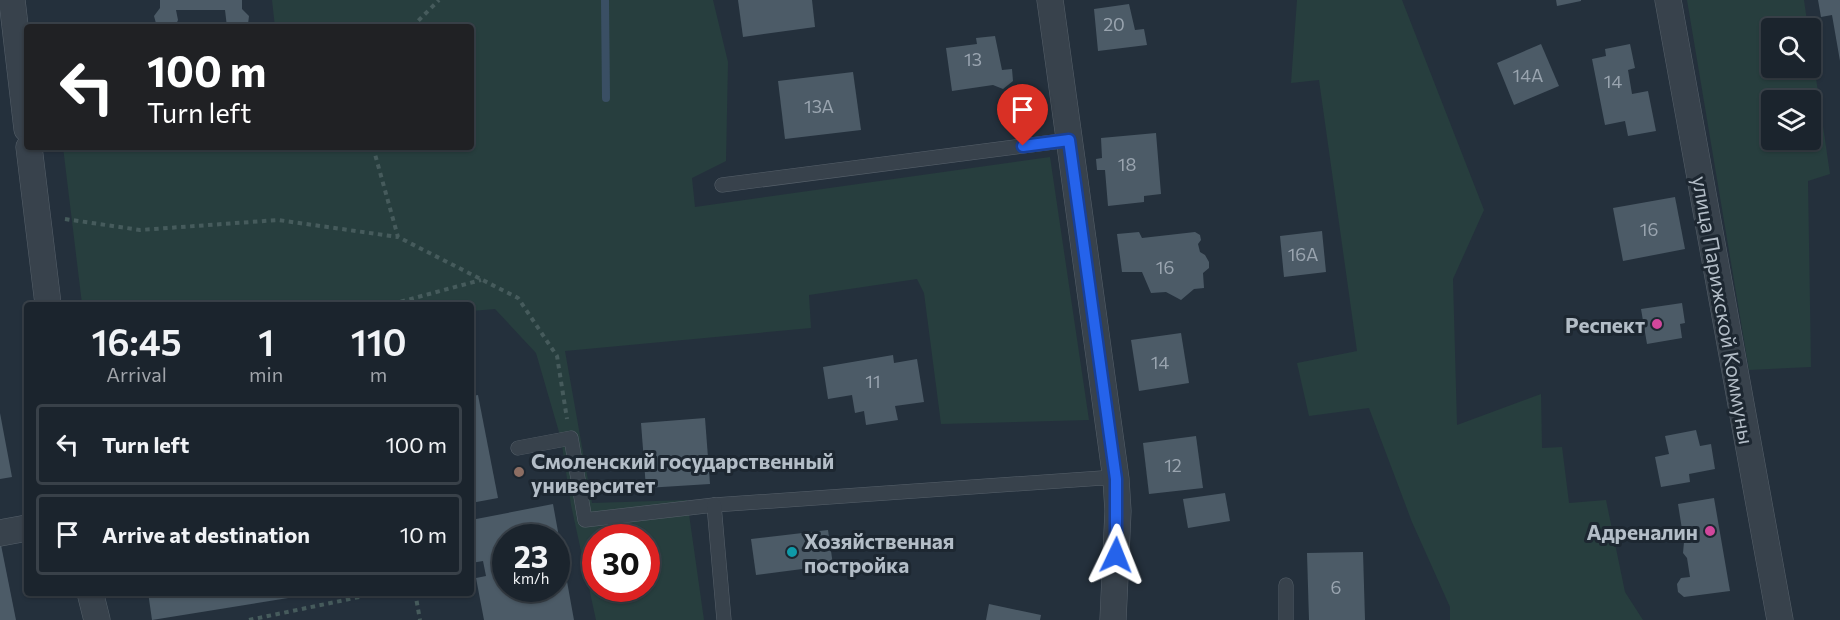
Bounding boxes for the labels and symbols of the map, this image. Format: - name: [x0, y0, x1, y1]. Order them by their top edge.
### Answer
- house number: 20: [1103, 13, 1125, 35]
- house number: 13: [964, 48, 982, 70]
- house number: 14А: [1513, 64, 1543, 86]
- house number: 14: [1604, 70, 1622, 92]
- pin: [997, 84, 1048, 146]
- house number: 13А: [804, 95, 834, 117]
- house number: 18: [1118, 153, 1136, 175]
- street label: улица Парижской Коммуны: [1688, 174, 1760, 446]
- house number: 16: [1640, 218, 1658, 240]
- house number: 16А: [1288, 243, 1318, 265]
- house number: 16: [1156, 256, 1174, 278]
- place label: Респект: [1565, 312, 1645, 337]
- marker: Респект: [1650, 317, 1664, 331]
- house number: 14: [1151, 351, 1169, 373]
- house number: 11: [865, 370, 881, 392]
- place label: Смоленский государственный университет: [531, 448, 834, 497]
- house number: 12: [1164, 454, 1182, 476]
- marker: Смоленский государственный университет: [512, 465, 526, 479]
- place label: Адреналин: [1587, 519, 1698, 544]
- position arrow: [1084, 523, 1148, 587]
- speed limit sign: 30: [582, 524, 660, 602]
- marker: Адреналин: [1703, 524, 1717, 538]
- place label: Хозяйственная постройка: [804, 528, 954, 577]
- marker: Хозяйственная постройка: [785, 545, 799, 559]
- house number: 6: [1331, 576, 1341, 598]

